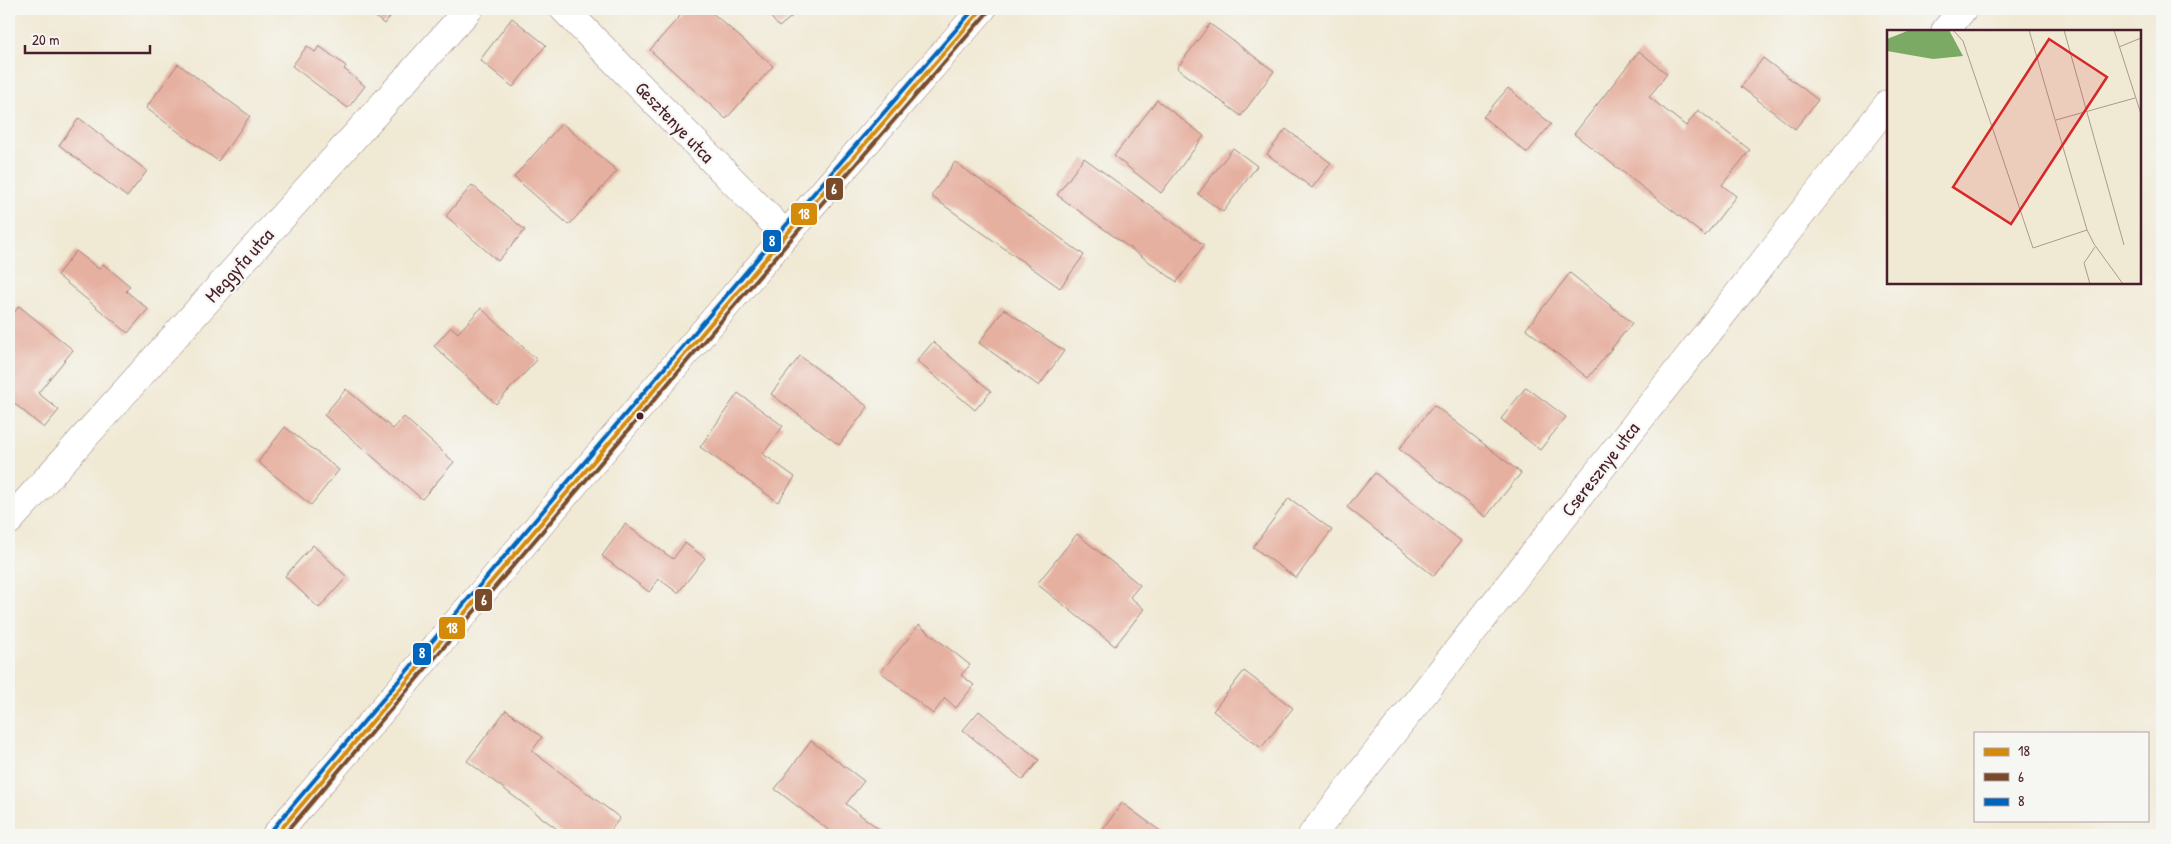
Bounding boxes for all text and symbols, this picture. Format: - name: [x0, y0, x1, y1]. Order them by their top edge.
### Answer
- scale bar: [25, 22, 150, 54]
- text: 20 m: [32, 29, 59, 50]
- inset map: [1887, 30, 2141, 284]
- street label: Gesztenye utca: [630, 76, 721, 169]
- line badge: 6: [825, 177, 844, 201]
- text: 6: [831, 179, 837, 198]
- line badge: 18: [790, 202, 818, 226]
- text: 18: [798, 204, 810, 223]
- street label: Meggyfa utca: [199, 222, 280, 308]
- line badge: 8: [762, 229, 782, 253]
- text: 8: [769, 231, 775, 250]
- unlabelled marker: [635, 411, 645, 421]
- street label: Cseresznye utca: [1555, 416, 1645, 522]
- line badge: 6: [474, 588, 493, 612]
- text: 6: [481, 590, 487, 609]
- line badge: 18: [438, 616, 466, 640]
- text: 18: [446, 618, 458, 637]
- line badge: 8: [412, 642, 432, 666]
- text: 8: [419, 643, 425, 662]
- legend: [1974, 732, 2148, 822]
- text: 18: [2018, 740, 2030, 761]
- text: 6: [2018, 766, 2024, 787]
- text: 8: [2018, 790, 2025, 811]

